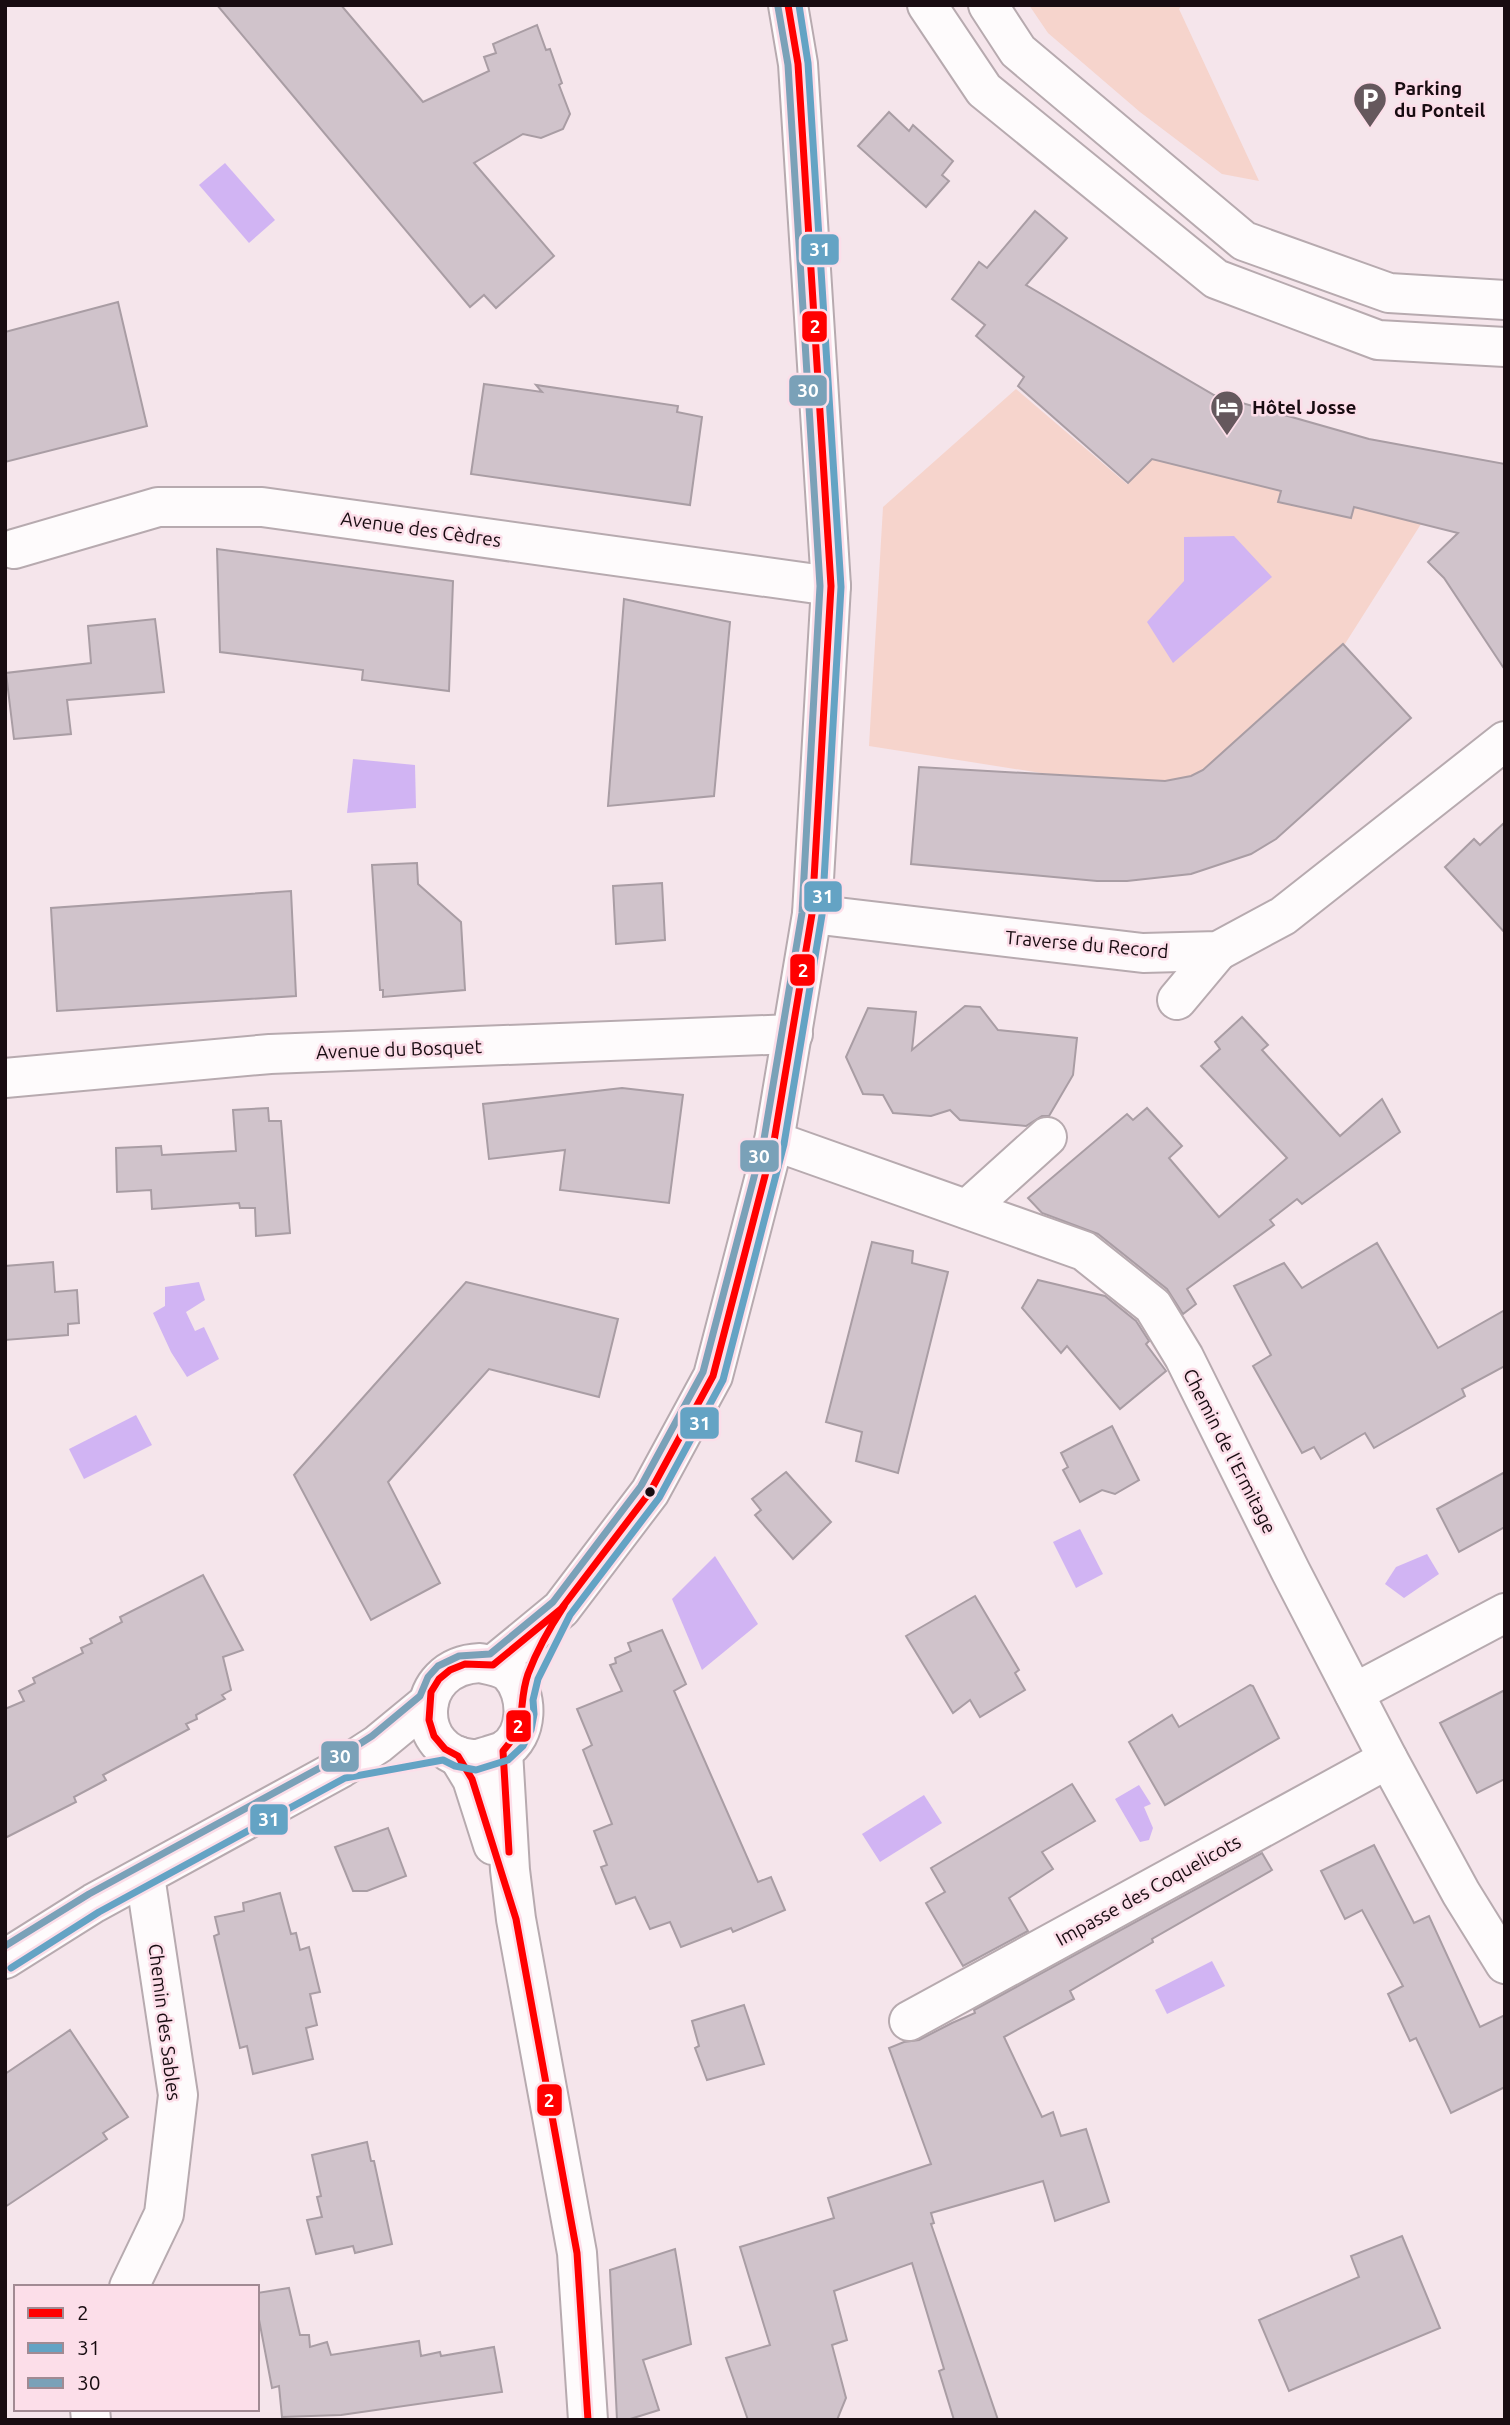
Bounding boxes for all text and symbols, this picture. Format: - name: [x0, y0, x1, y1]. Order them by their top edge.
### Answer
- place label: Parking du Ponteil: [1394, 77, 1485, 121]
- parking icon: Parking du Ponteil: [1351, 80, 1389, 129]
- line badge: 31: [800, 233, 840, 266]
- text: 31: [809, 238, 831, 260]
- line badge: 2: [801, 310, 828, 343]
- text: 2: [810, 315, 820, 337]
- line badge: 30: [788, 374, 828, 407]
- text: 30: [797, 379, 819, 401]
- hotel icon: Hôtel Josse: [1208, 388, 1246, 437]
- place label: Hôtel Josse: [1252, 396, 1357, 418]
- street label: Avenue des Cèdres: [339, 507, 503, 551]
- line badge: 31: [803, 880, 843, 913]
- text: 31: [812, 885, 834, 907]
- street label: Traverse du Record: [1005, 926, 1169, 962]
- line badge: 2: [789, 953, 816, 987]
- text: 2: [798, 959, 808, 981]
- street label: Avenue du Bosquet: [316, 1035, 483, 1063]
- line badge: 30: [739, 1139, 780, 1173]
- text: 30: [748, 1145, 770, 1167]
- street label: Chemin de l'Ermitage: [1179, 1365, 1281, 1537]
- line badge: 31: [679, 1406, 720, 1440]
- text: 31: [689, 1412, 711, 1434]
- unlabelled marker: [643, 1485, 657, 1499]
- line badge: 2: [505, 1709, 532, 1743]
- text: 2: [513, 1715, 523, 1737]
- line badge: 30: [320, 1740, 360, 1773]
- text: 30: [329, 1745, 351, 1767]
- line badge: 31: [249, 1803, 289, 1836]
- text: 31: [258, 1808, 280, 1830]
- street label: Impasse des Coquelicots: [1052, 1830, 1244, 1950]
- street label: Chemin des Sables: [144, 1942, 186, 2102]
- line badge: 2: [536, 2083, 563, 2117]
- text: 2: [544, 2089, 554, 2111]
- legend: [14, 2285, 259, 2411]
- text: 2: [77, 2300, 89, 2324]
- text: 31: [77, 2335, 101, 2359]
- text: 30: [77, 2370, 101, 2394]

